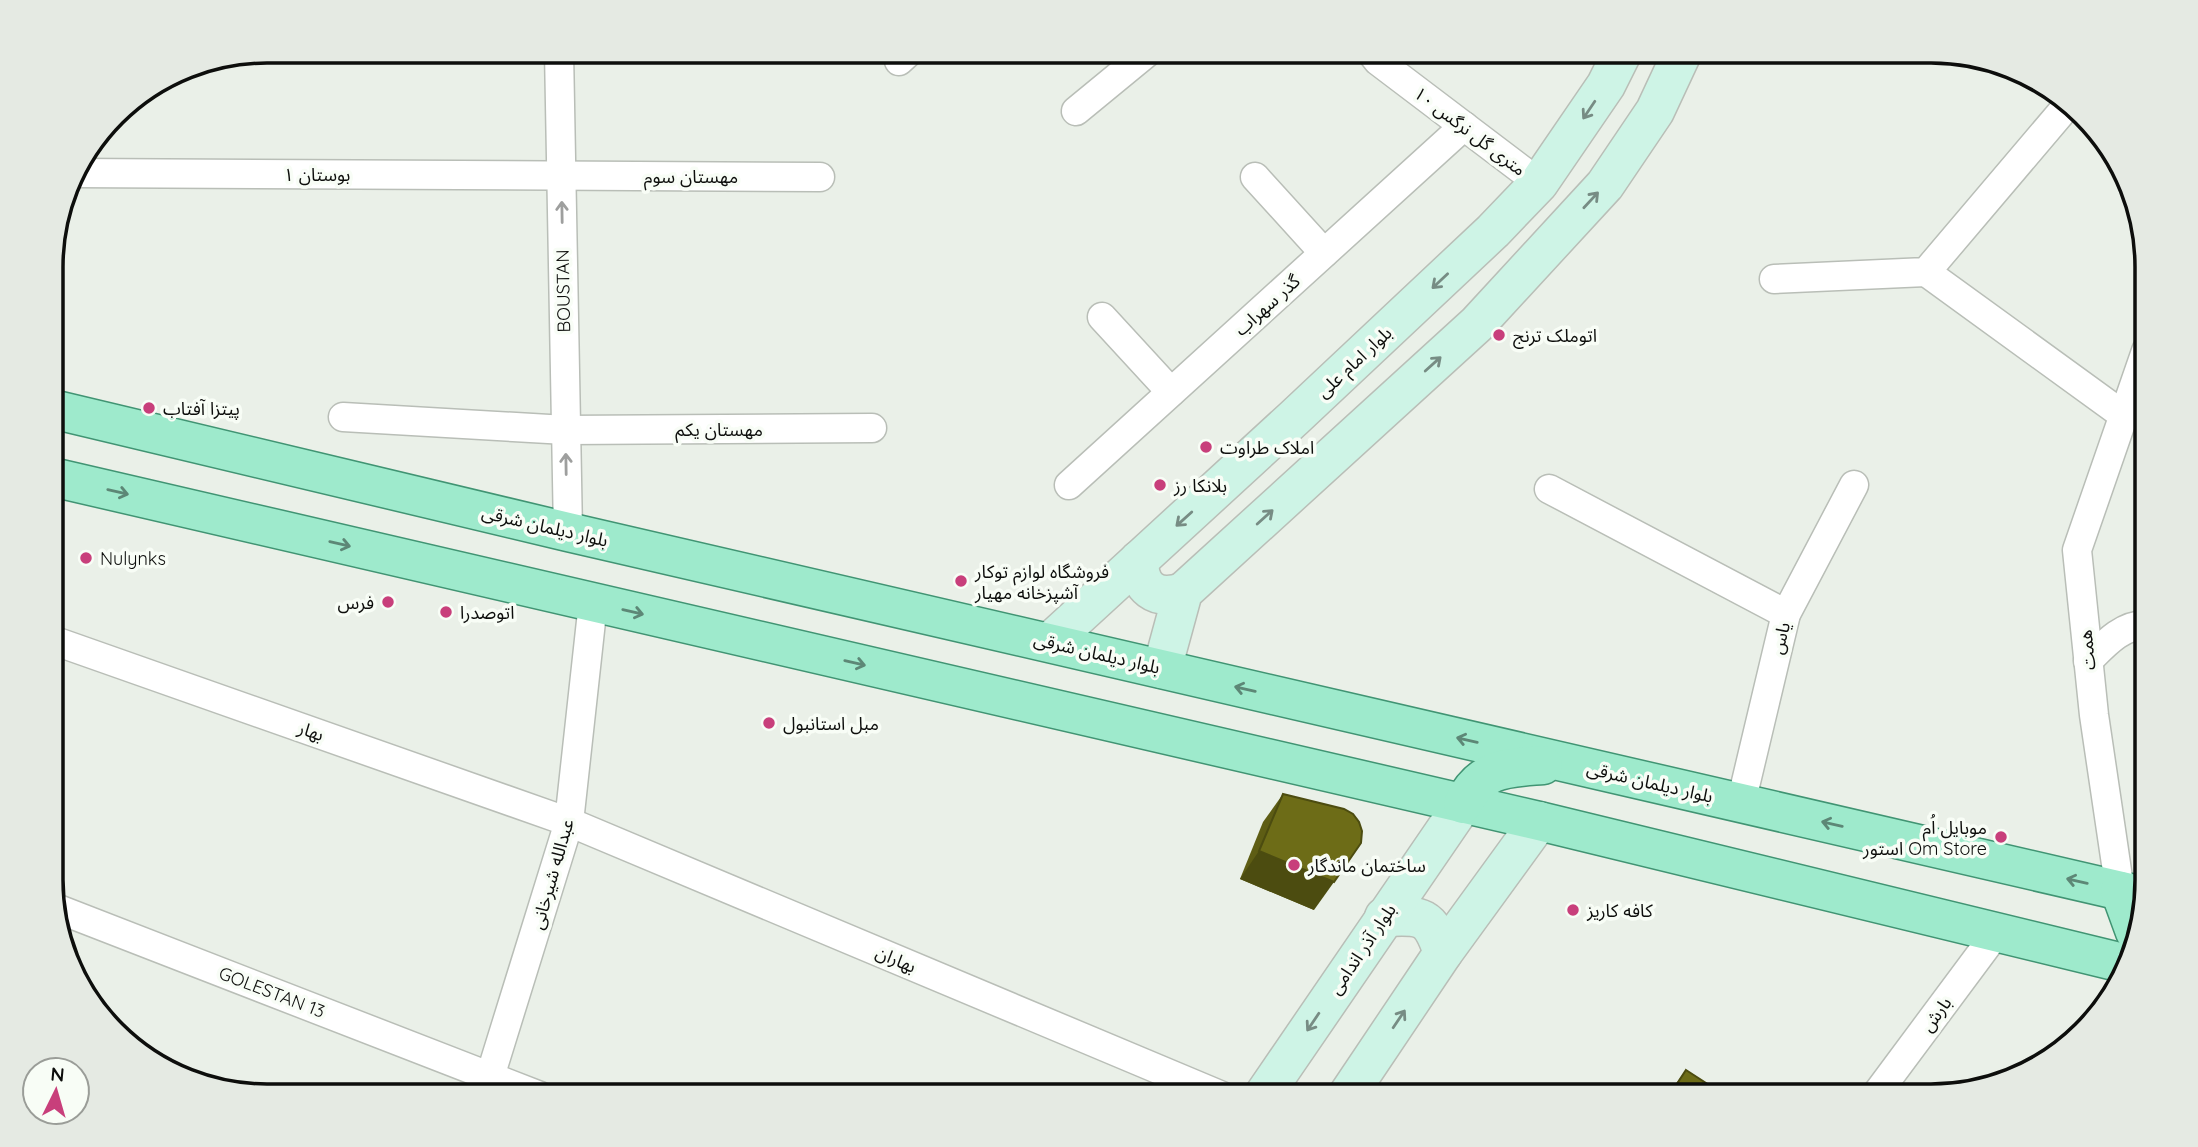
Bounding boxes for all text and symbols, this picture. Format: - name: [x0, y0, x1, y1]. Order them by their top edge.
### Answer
- street label: ۱۰ متری گل نرگس: [1409, 81, 1531, 181]
- one-way arrow: [1582, 100, 1596, 119]
- street label: بوستان ۱: [284, 163, 350, 186]
- street label: مهستان سوم: [644, 165, 738, 191]
- one-way arrow: [1583, 192, 1600, 209]
- one-way arrow: [555, 200, 569, 223]
- street label: BOUSTAN: [551, 249, 575, 333]
- street label: گذر سهراب: [1229, 269, 1305, 341]
- one-way arrow: [1432, 272, 1449, 289]
- street label: بلوار امام علی: [1311, 321, 1399, 405]
- place label: اتوملک ترنج: [1513, 324, 1597, 349]
- marker: اتوملک ترنج: [1491, 327, 1507, 343]
- one-way arrow: [1424, 356, 1442, 372]
- place label: پیتزا آفتاب: [163, 397, 240, 420]
- marker: پیتزا آفتاب: [141, 400, 157, 416]
- street label: مهستان یکم: [675, 418, 763, 443]
- place label: املاک طراوت: [1220, 436, 1314, 459]
- marker: املاک طراوت: [1198, 439, 1214, 455]
- one-way arrow: [559, 452, 573, 475]
- place label: بلانکا رز: [1173, 474, 1227, 497]
- marker: بلانکا رز: [1152, 477, 1168, 493]
- one-way arrow: [106, 486, 129, 500]
- street label: بلوار دیلمان شرقی: [480, 500, 610, 552]
- one-way arrow: [1256, 509, 1273, 526]
- one-way arrow: [1175, 511, 1193, 527]
- one-way arrow: [328, 537, 351, 551]
- place label: Nulynks: [100, 547, 166, 570]
- marker: Nulynks: [78, 550, 94, 566]
- place label: فروشگاه لوازم توکار آشپزخانه مهیار: [974, 560, 1109, 604]
- marker: فروشگاه لوازم توکار آشپزخانه مهیار: [953, 573, 969, 589]
- place label: فرس: [338, 591, 374, 614]
- marker: فرس: [380, 594, 396, 610]
- place label: اتوصدرا: [460, 601, 514, 624]
- marker: اتوصدرا: [438, 604, 454, 620]
- one-way arrow: [621, 606, 644, 619]
- street label: یاس: [1765, 620, 1795, 656]
- street label: بلوار دیلمان شرقی: [1032, 627, 1162, 679]
- street label: همت: [2073, 629, 2101, 671]
- one-way arrow: [843, 657, 866, 671]
- one-way arrow: [1234, 682, 1257, 695]
- place label: مبل استانبول: [783, 712, 879, 735]
- marker: مبل استانبول: [761, 715, 777, 731]
- street label: بهار: [294, 716, 327, 746]
- one-way arrow: [1456, 732, 1479, 746]
- street label: بلوار دیلمان شرقی: [1585, 756, 1715, 808]
- place label: موبایل اُم استور Om Store: [1862, 814, 1987, 860]
- street label: عبدالله شیرخانی: [525, 816, 579, 932]
- one-way arrow: [1821, 816, 1843, 829]
- marker: موبایل اُم استور Om Store: [1993, 829, 2009, 845]
- place label: ساختمان ماندگار: [1307, 854, 1426, 877]
- marker: ساختمان ماندگار: [1286, 857, 1302, 873]
- one-way arrow: [2066, 874, 2089, 887]
- street label: بلوار آذر اندامی: [1323, 899, 1401, 999]
- place label: کافه کاریز: [1586, 899, 1653, 922]
- marker: کافه کاریز: [1565, 902, 1581, 918]
- street label: بهاران: [872, 940, 920, 978]
- street label: GOLESTAN 13: [216, 961, 328, 1023]
- street label: بارش: [1916, 992, 1956, 1036]
- one-way arrow: [1392, 1010, 1406, 1029]
- one-way arrow: [1306, 1011, 1320, 1031]
- north arrow: [21, 1056, 91, 1126]
- text: N: [49, 1062, 65, 1087]

